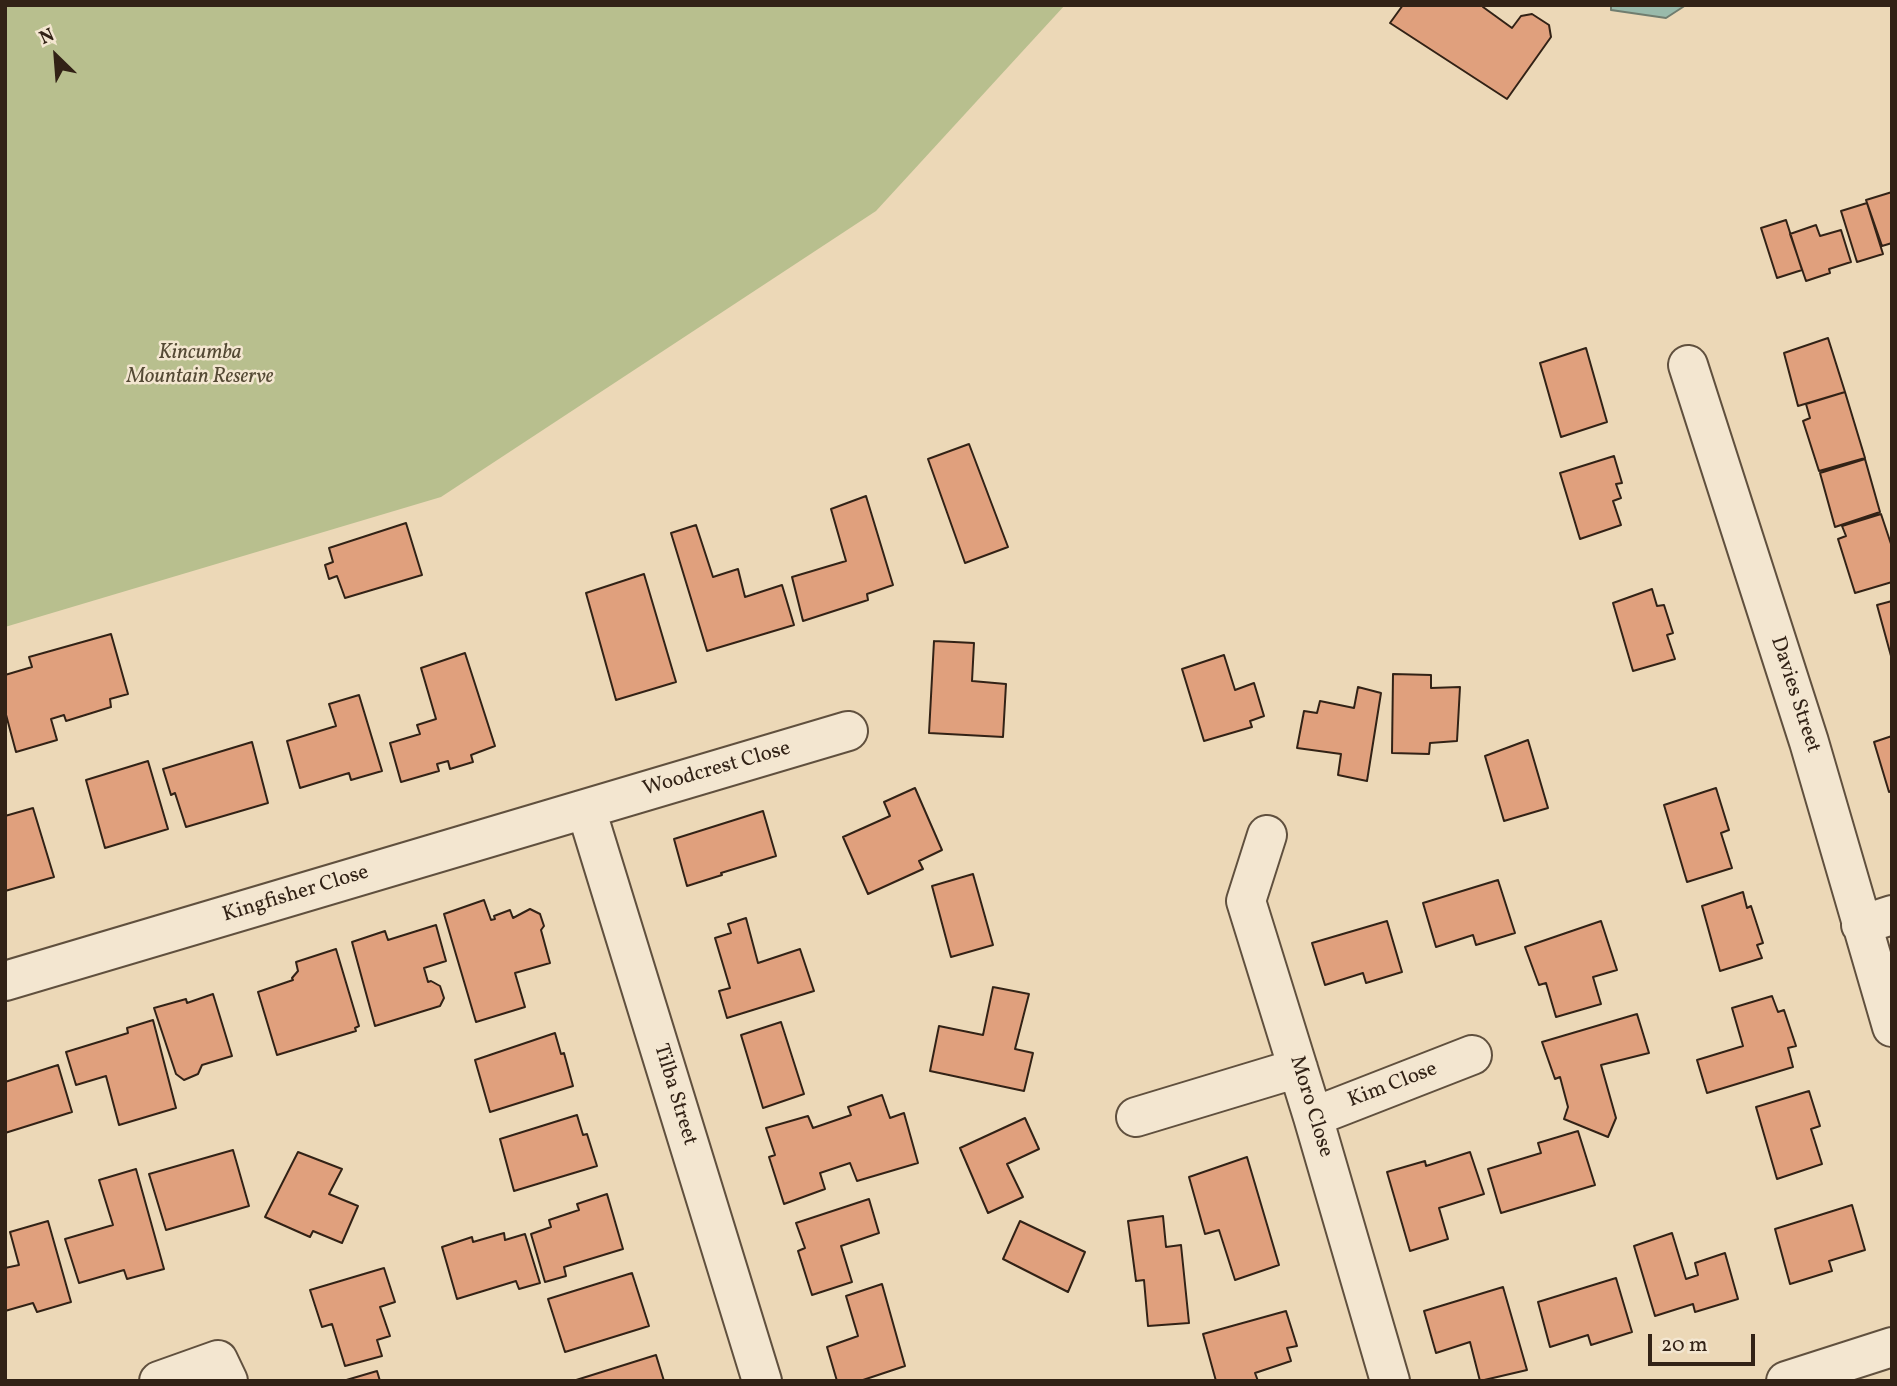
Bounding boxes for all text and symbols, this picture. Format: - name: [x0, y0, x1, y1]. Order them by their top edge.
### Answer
- north arrow: [21, 21, 91, 91]
- text: N: [35, 22, 59, 52]
- park label: Kincumba Mountain Reserve: [127, 341, 273, 391]
- street label: Davies Street: [1763, 634, 1825, 756]
- street label: Woodcrest Close: [640, 737, 794, 803]
- street label: Kingfisher Close: [220, 861, 372, 929]
- street label: Tilba Street: [647, 1041, 701, 1149]
- street label: Moro Close: [1283, 1053, 1337, 1161]
- street label: Kim Close: [1345, 1057, 1441, 1115]
- scale bar: [1652, 1320, 1759, 1364]
- text: 20 m: [1661, 1331, 1707, 1360]

